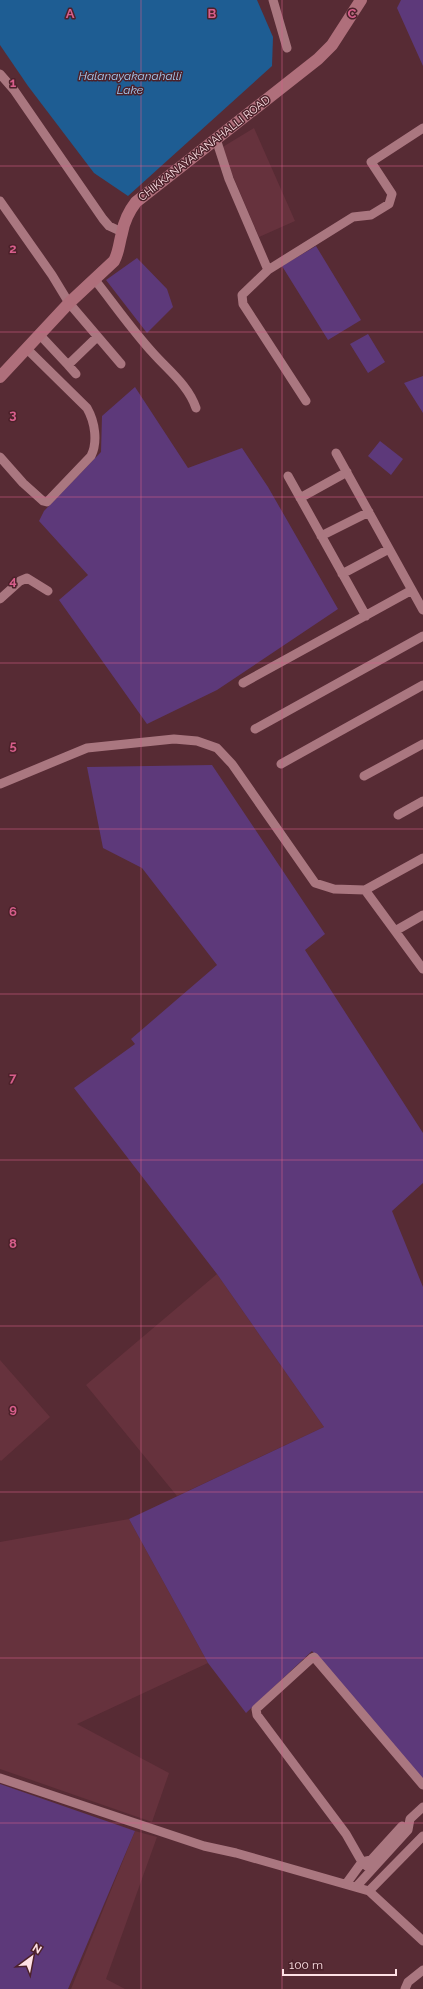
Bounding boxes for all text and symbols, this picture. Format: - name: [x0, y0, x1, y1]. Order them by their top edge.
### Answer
- text: A: [66, 6, 75, 21]
- text: B: [208, 6, 217, 21]
- text: C: [348, 6, 357, 21]
- water label: Halanayakanahalli Lake: [79, 69, 182, 97]
- text: 1: [10, 75, 17, 90]
- street label: CHIKKANAYAKANAHALLI ROAD: [136, 93, 273, 204]
- text: 2: [9, 241, 17, 256]
- text: 3: [9, 407, 17, 422]
- text: 4: [9, 573, 17, 588]
- text: 5: [9, 738, 17, 753]
- text: 6: [9, 904, 17, 919]
- text: 7: [9, 1070, 17, 1085]
- text: 8: [9, 1236, 17, 1251]
- text: 9: [9, 1401, 17, 1416]
- north arrow: [12, 1937, 52, 1977]
- text: N: [30, 1941, 44, 1957]
- scale bar: [283, 1951, 396, 1977]
- text: 100 m: [289, 1958, 323, 1972]

